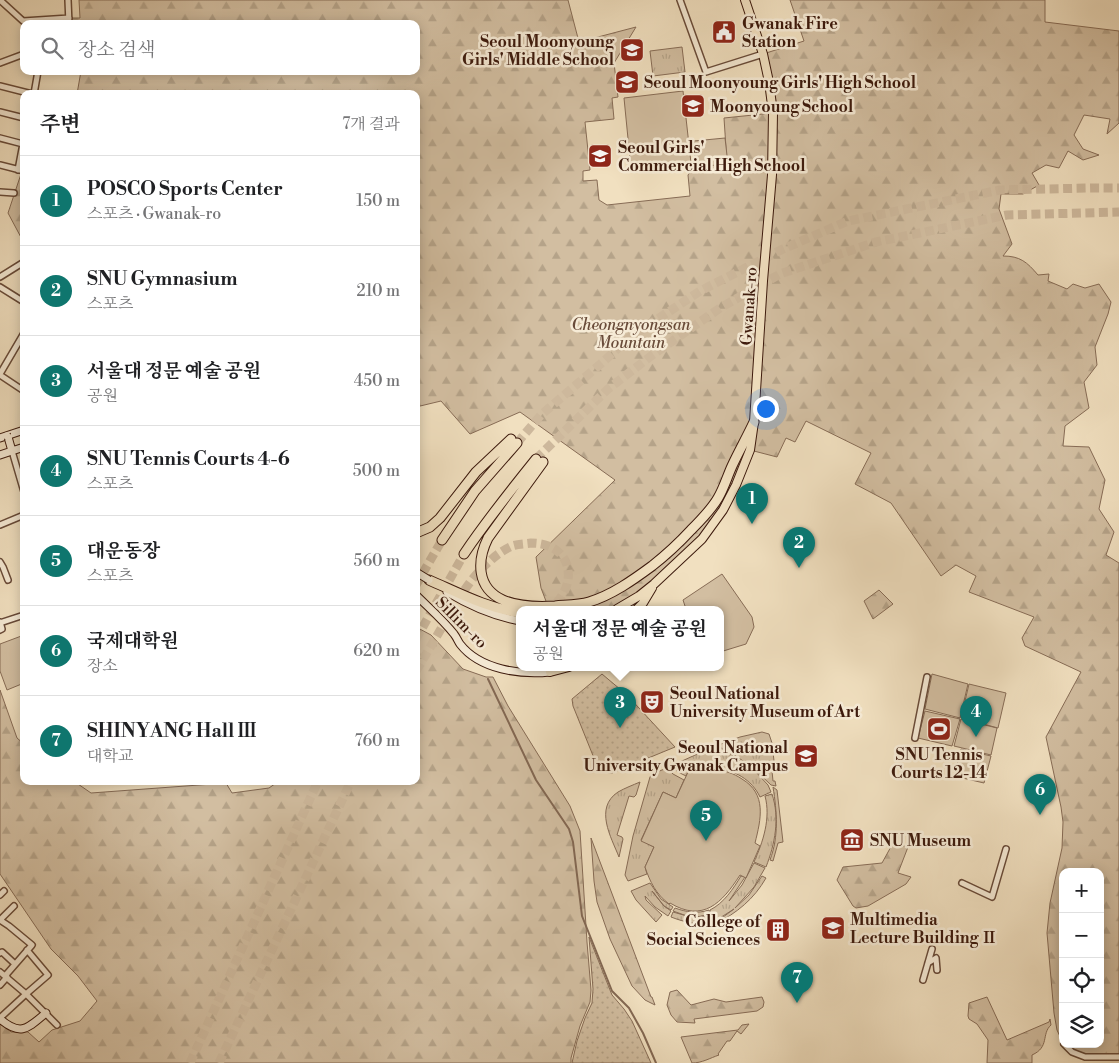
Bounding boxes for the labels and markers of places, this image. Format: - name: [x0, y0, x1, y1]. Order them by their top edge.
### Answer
- place label: Gwanak Fire Station: [742, 14, 838, 52]
- public building icon: Gwanak Fire Station: [711, 19, 737, 45]
- place label: Seoul Moonyoung Girls' Middle School: [462, 32, 615, 70]
- school or university icon: Seoul Moonyoung Girls' Middle School: [619, 37, 645, 63]
- school or university icon: Seoul Moonyoung Girls' High School: [614, 69, 640, 95]
- place label: Seoul Moonyoung Girls' High School: [644, 73, 917, 93]
- school or university icon: Moonyoung School: [680, 93, 706, 119]
- place label: Moonyoung School: [710, 97, 854, 117]
- place label: Seoul Girls' Commercial High School: [618, 138, 806, 176]
- school or university icon: Seoul Girls' Commercial High School: [587, 143, 613, 169]
- pin: 1: [736, 483, 768, 524]
- pin: 2: [783, 527, 815, 568]
- place label: Seoul National University Museum of Art: [670, 684, 860, 722]
- pin: 3: [604, 687, 636, 728]
- theatre icon: Seoul National University Museum of Art: [639, 689, 665, 715]
- pin: 4: [960, 696, 992, 737]
- sports icon: SNU Tennis Courts 12-14: [926, 716, 952, 742]
- place label: Seoul National University Gwanak Campus: [584, 738, 789, 776]
- school or university icon: Seoul National University Gwanak Campus: [793, 743, 819, 769]
- place label: SNU Tennis Courts 12-14: [891, 745, 987, 783]
- pin: 6: [1024, 774, 1056, 815]
- pin: 5: [690, 800, 722, 841]
- museum icon: SNU Museum: [839, 827, 865, 853]
- place label: SNU Museum: [870, 831, 972, 851]
- place label: Multimedia Lecture Building Ⅱ: [850, 910, 997, 948]
- place label: College of Social Sciences: [647, 912, 762, 950]
- school or university icon: Multimedia Lecture Building Ⅱ: [820, 915, 846, 941]
- building icon: College of Social Sciences: [765, 917, 791, 943]
- pin: 7: [781, 962, 813, 1003]

